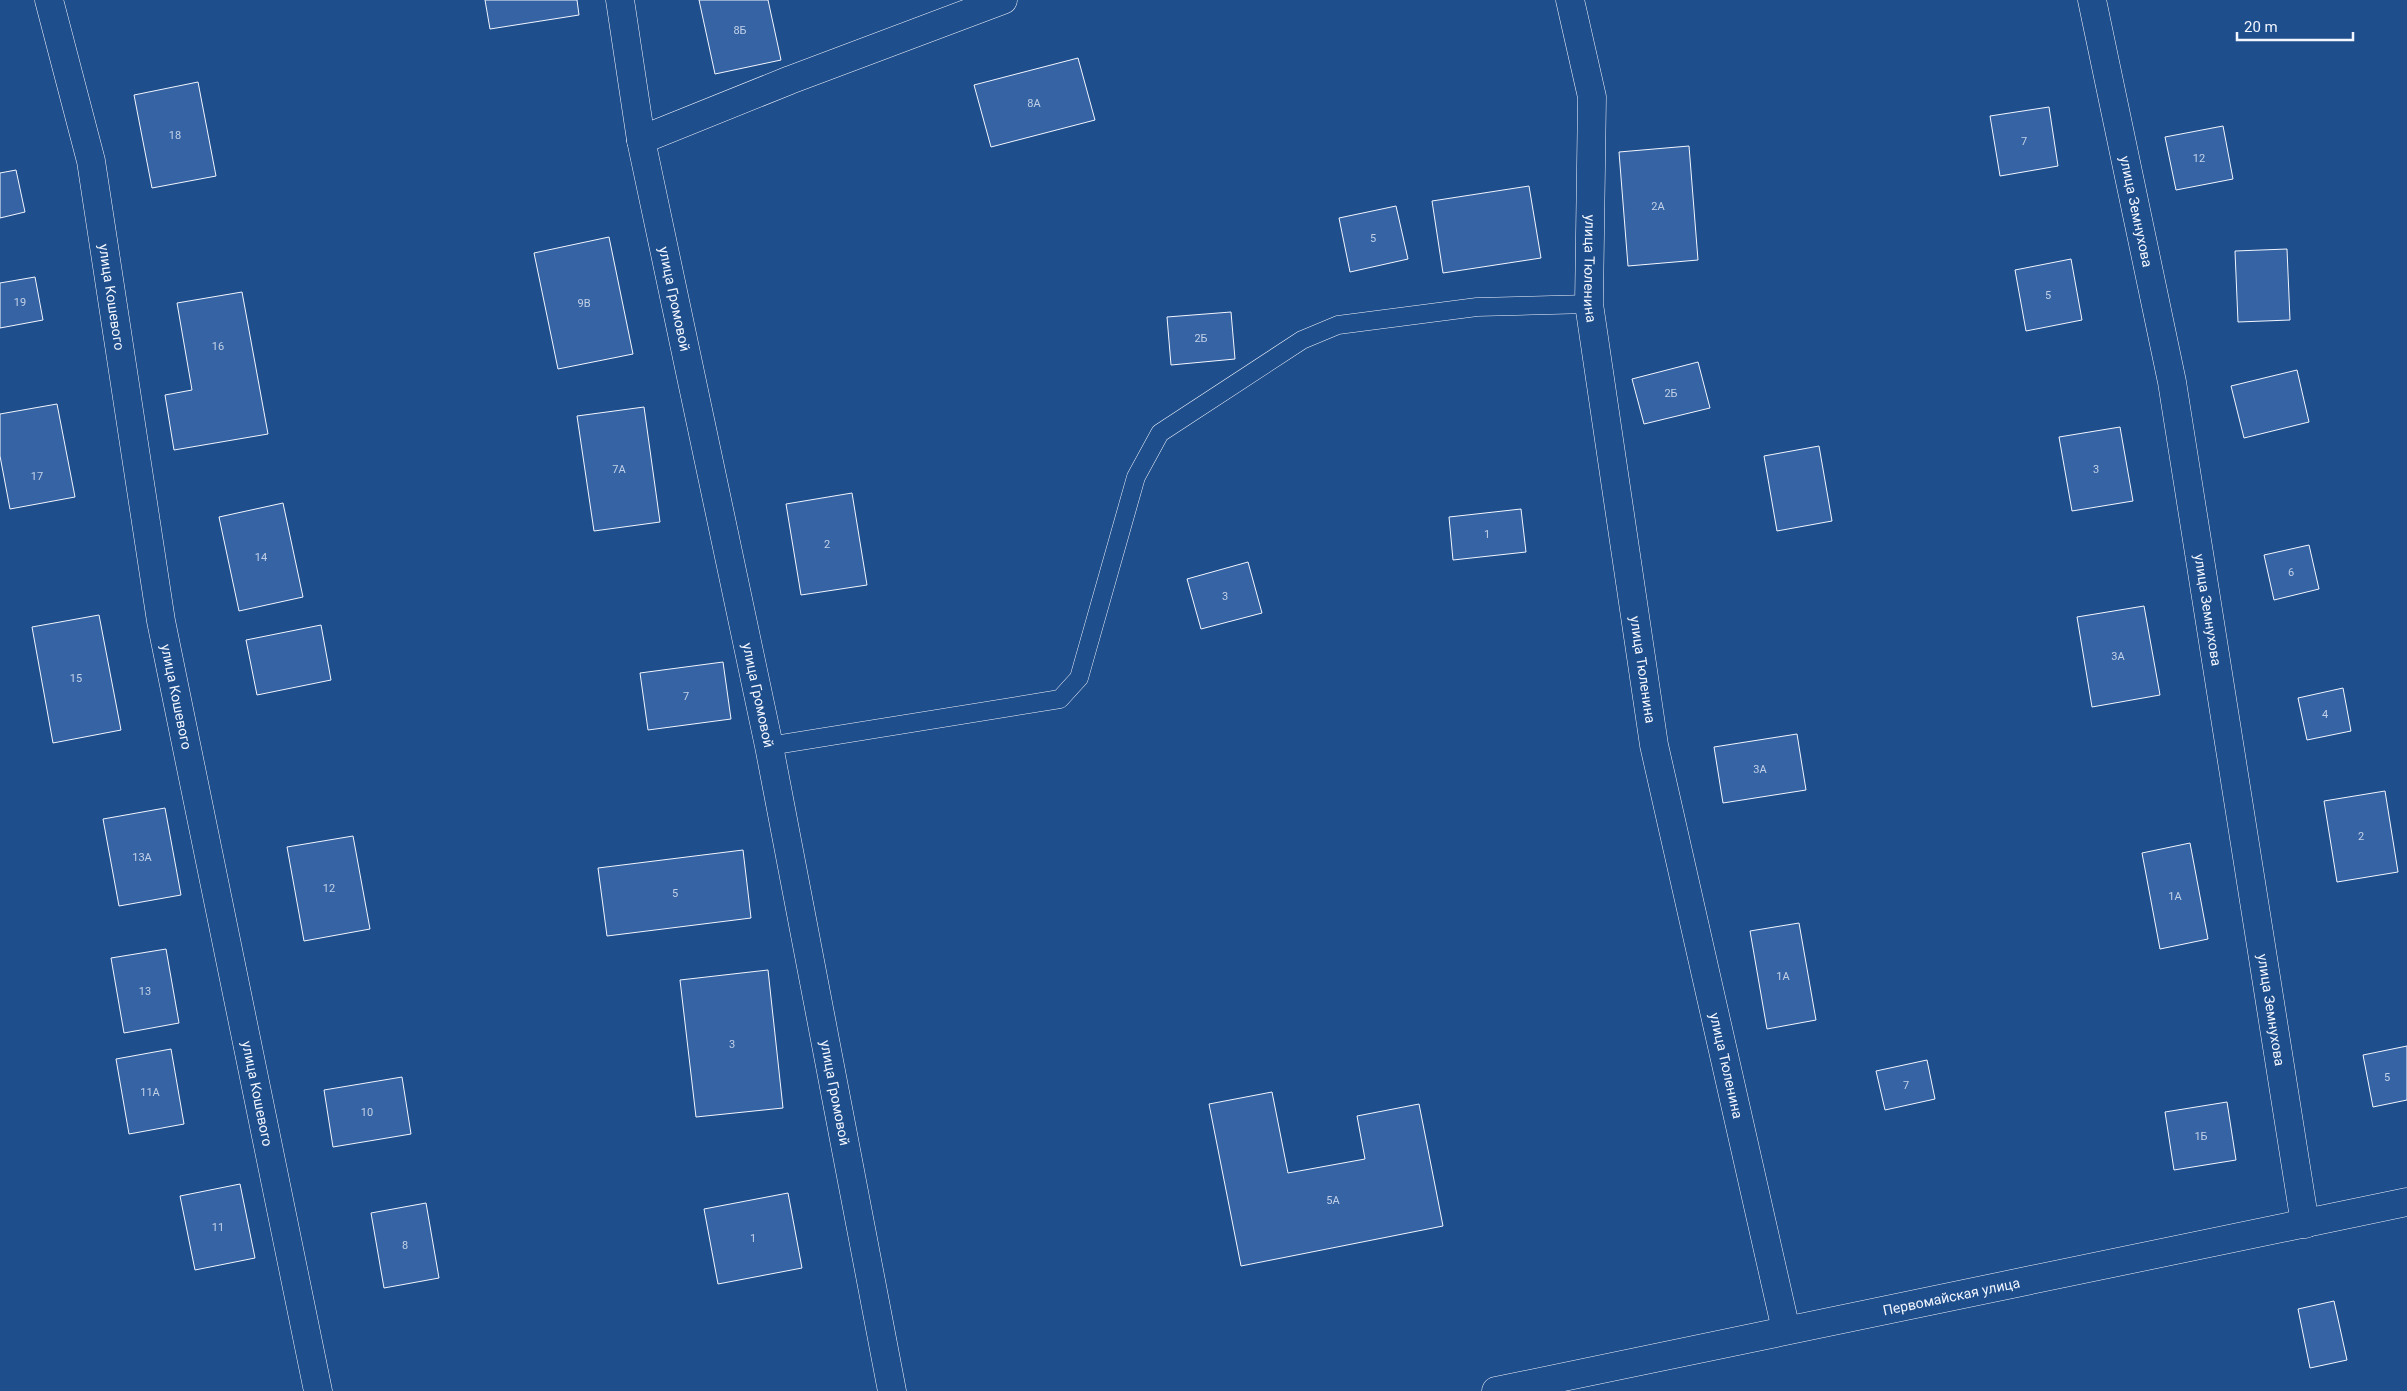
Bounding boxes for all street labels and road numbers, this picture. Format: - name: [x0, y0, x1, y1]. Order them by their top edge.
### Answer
- street label: улица Земнухова: [2117, 154, 2156, 268]
- street label: улица Тюленина: [1581, 214, 1600, 323]
- street label: улица Кошевого: [96, 243, 128, 351]
- street label: улица Громовой: [656, 245, 693, 353]
- street label: улица Земнухова: [2191, 553, 2225, 667]
- street label: улица Тюленина: [1627, 615, 1659, 724]
- street label: улица Громовой: [739, 641, 777, 749]
- street label: улица Кошевого: [158, 643, 195, 751]
- street label: улица Земнухова: [2254, 953, 2288, 1067]
- street label: улица Тюленина: [1707, 1011, 1746, 1120]
- street label: улица Кошевого: [239, 1039, 276, 1148]
- street label: улица Громовой: [817, 1039, 853, 1147]
- street label: Первомайская улица: [1881, 1275, 2021, 1319]

